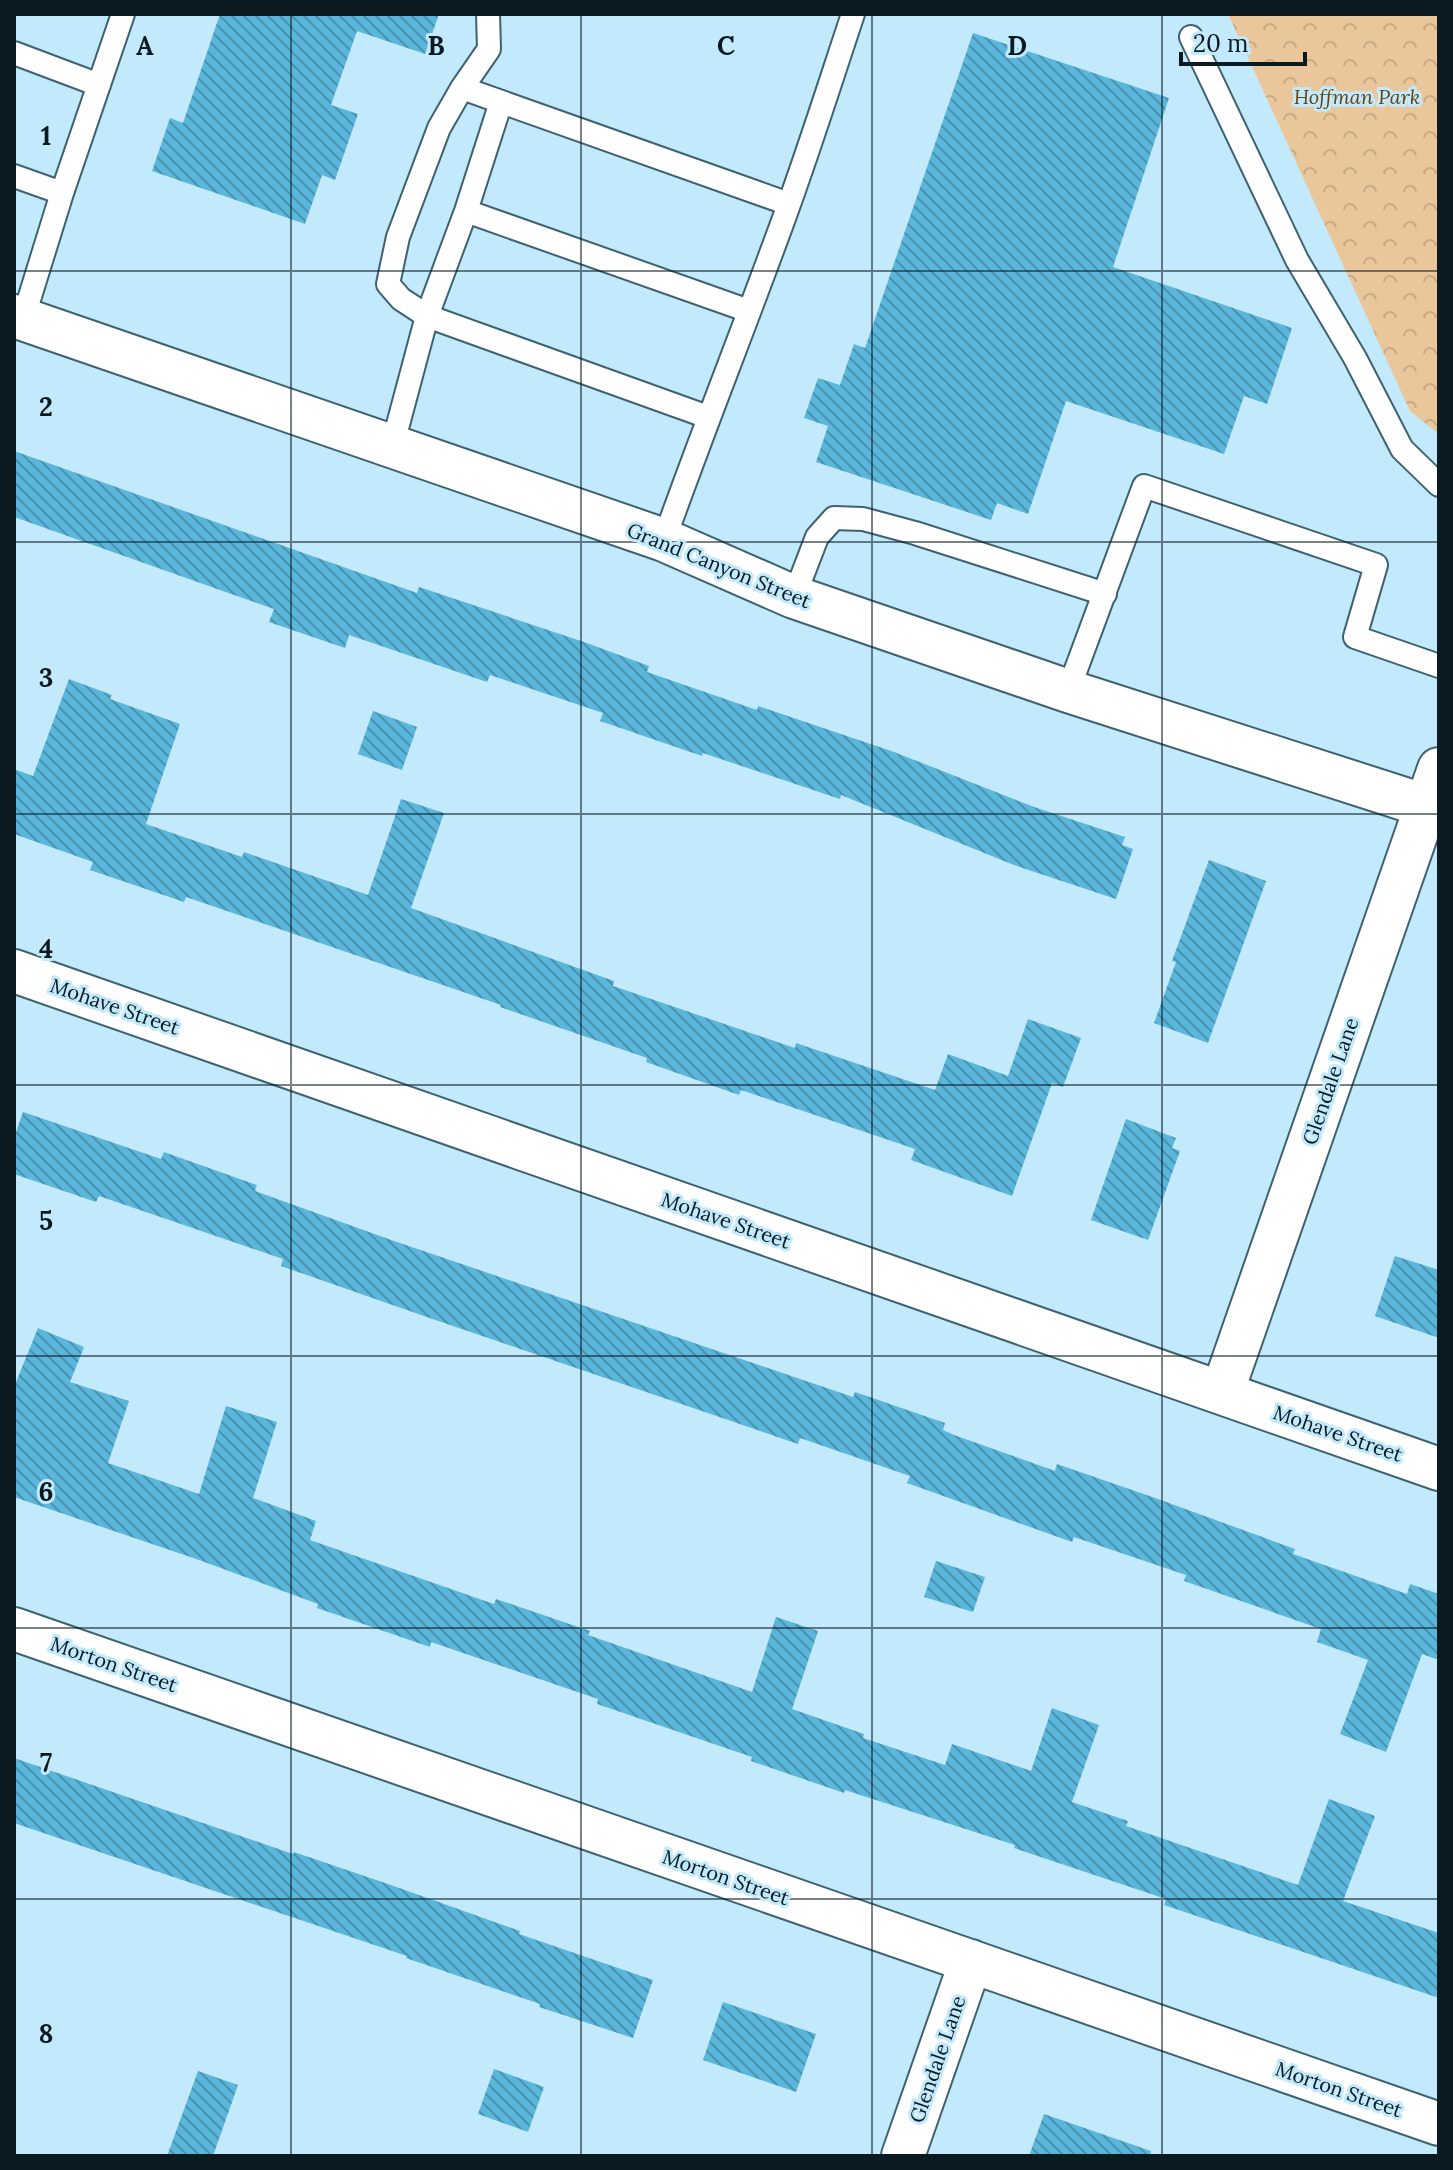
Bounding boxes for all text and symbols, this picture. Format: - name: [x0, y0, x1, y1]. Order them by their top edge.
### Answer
- scale bar: [1181, 16, 1305, 66]
- text: 20 m: [1193, 28, 1249, 59]
- text: A: [136, 29, 154, 62]
- text: B: [427, 29, 445, 62]
- text: C: [717, 29, 735, 62]
- text: D: [1007, 29, 1027, 62]
- park label: Hoffman Park: [1294, 84, 1420, 109]
- text: 1: [41, 119, 51, 152]
- text: 2: [39, 390, 53, 423]
- street label: Grand Canyon Street: [624, 517, 815, 613]
- text: 3: [39, 661, 53, 694]
- text: 4: [39, 932, 53, 965]
- street label: Mohave Street: [47, 972, 183, 1040]
- street label: Glendale Lane: [1297, 1014, 1363, 1148]
- street label: Mohave Street: [658, 1186, 794, 1254]
- text: 5: [39, 1204, 53, 1237]
- street label: Mohave Street: [1270, 1399, 1406, 1467]
- text: 6: [39, 1475, 53, 1508]
- street label: Morton Street: [47, 1631, 181, 1697]
- text: 7: [40, 1746, 52, 1779]
- street label: Morton Street: [659, 1844, 793, 1910]
- street label: Glendale Lane: [904, 1992, 970, 2126]
- text: 8: [39, 2017, 53, 2050]
- street label: Morton Street: [1272, 2056, 1406, 2122]

